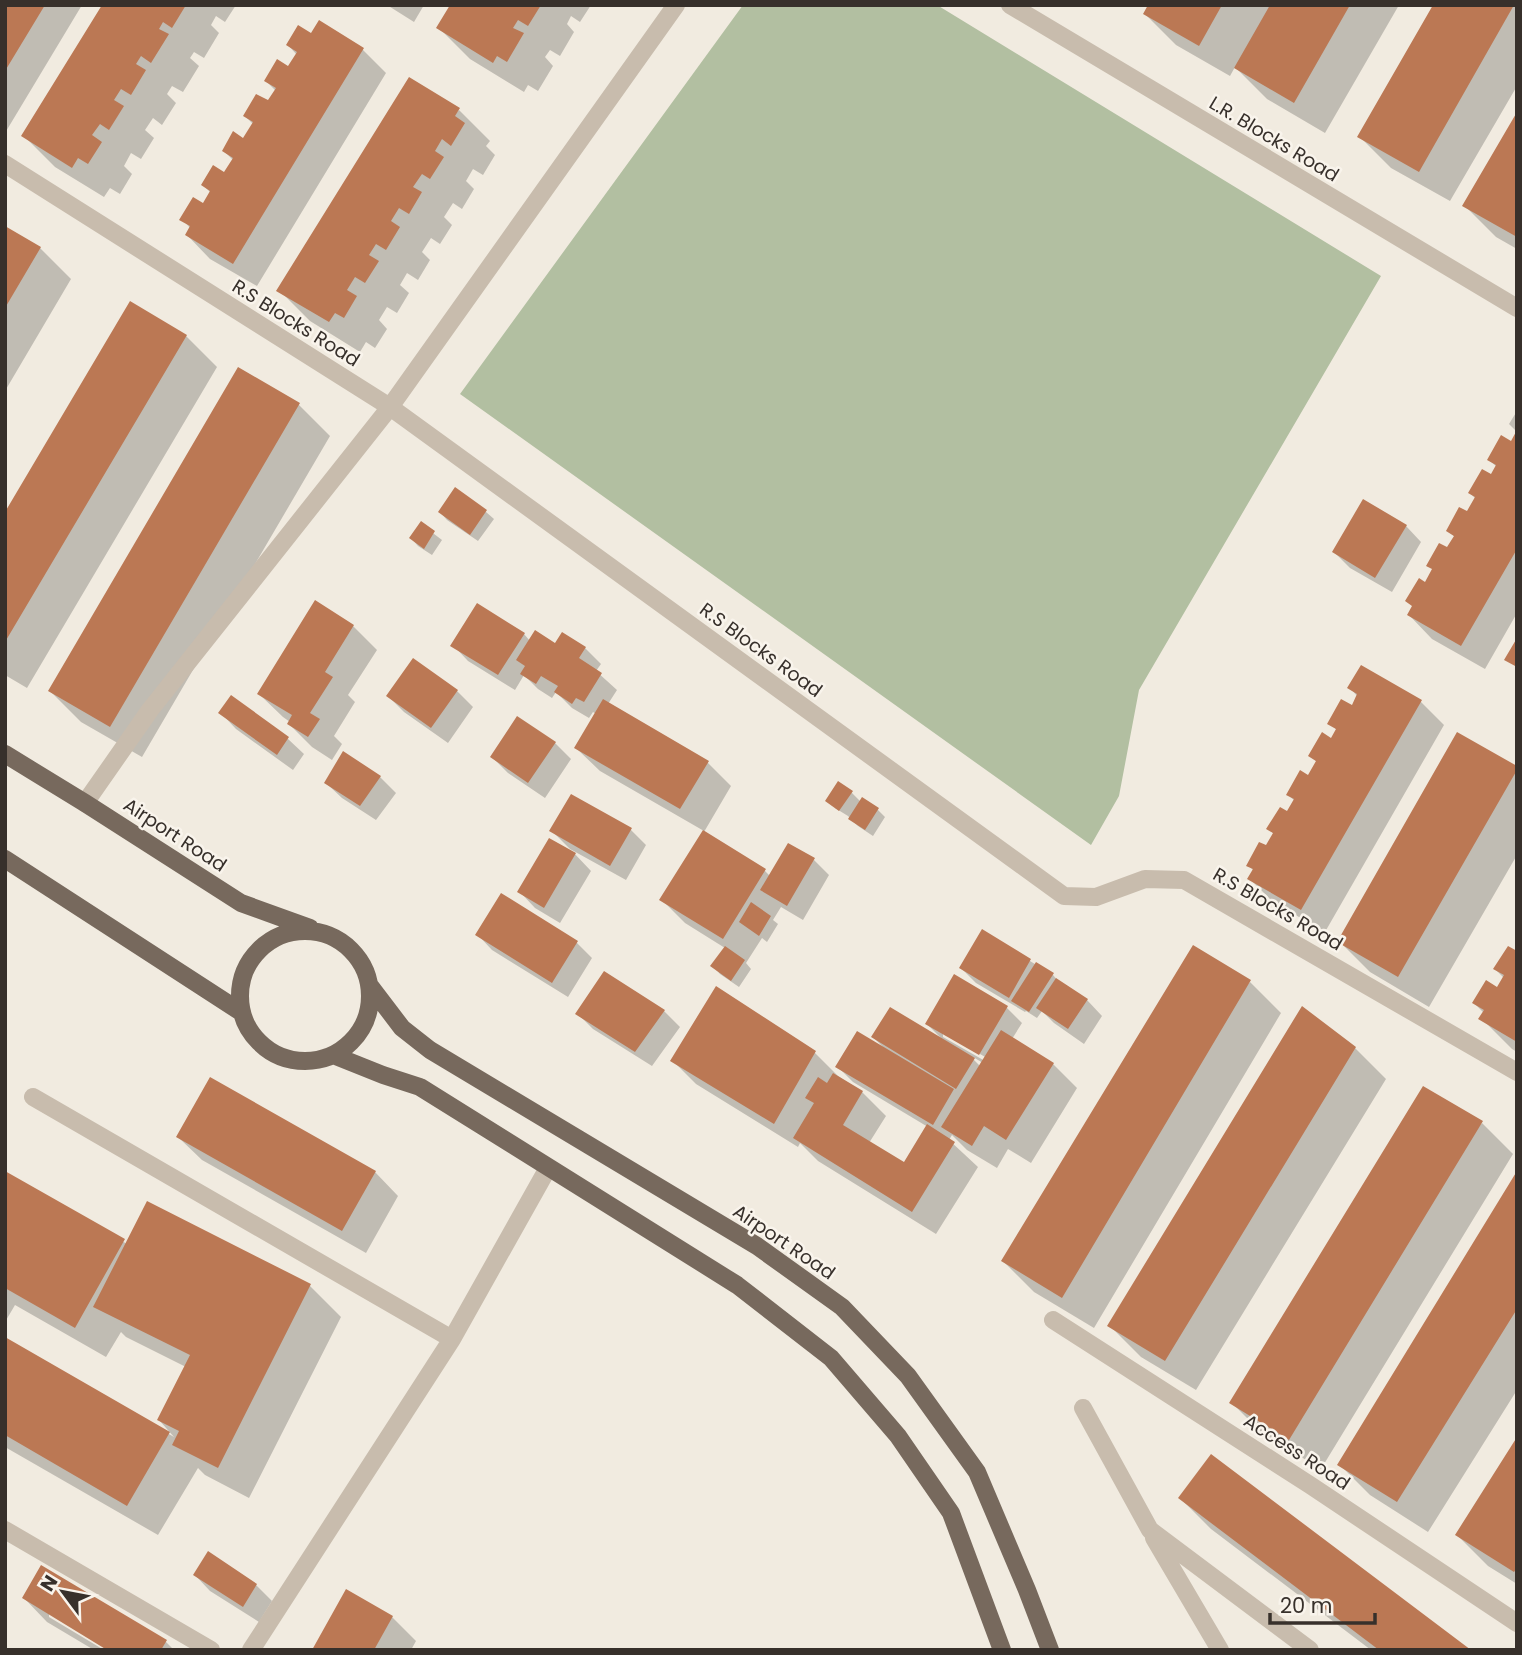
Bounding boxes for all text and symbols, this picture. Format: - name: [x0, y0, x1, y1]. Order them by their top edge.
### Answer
- street label: L.R. Blocks Road: [1204, 90, 1344, 188]
- street label: R.S Blocks Road: [227, 273, 365, 373]
- street label: R.S Blocks Road: [694, 596, 828, 704]
- street label: Airport Road: [118, 792, 232, 878]
- street label: R.S Blocks Road: [1208, 861, 1348, 957]
- street label: Airport Road: [728, 1198, 840, 1286]
- street label: Access Road: [1239, 1407, 1355, 1497]
- north arrow: [28, 1557, 98, 1627]
- text: N: [34, 1570, 64, 1596]
- scale bar: [1270, 1582, 1375, 1626]
- text: 20 m: [1280, 1591, 1333, 1620]

